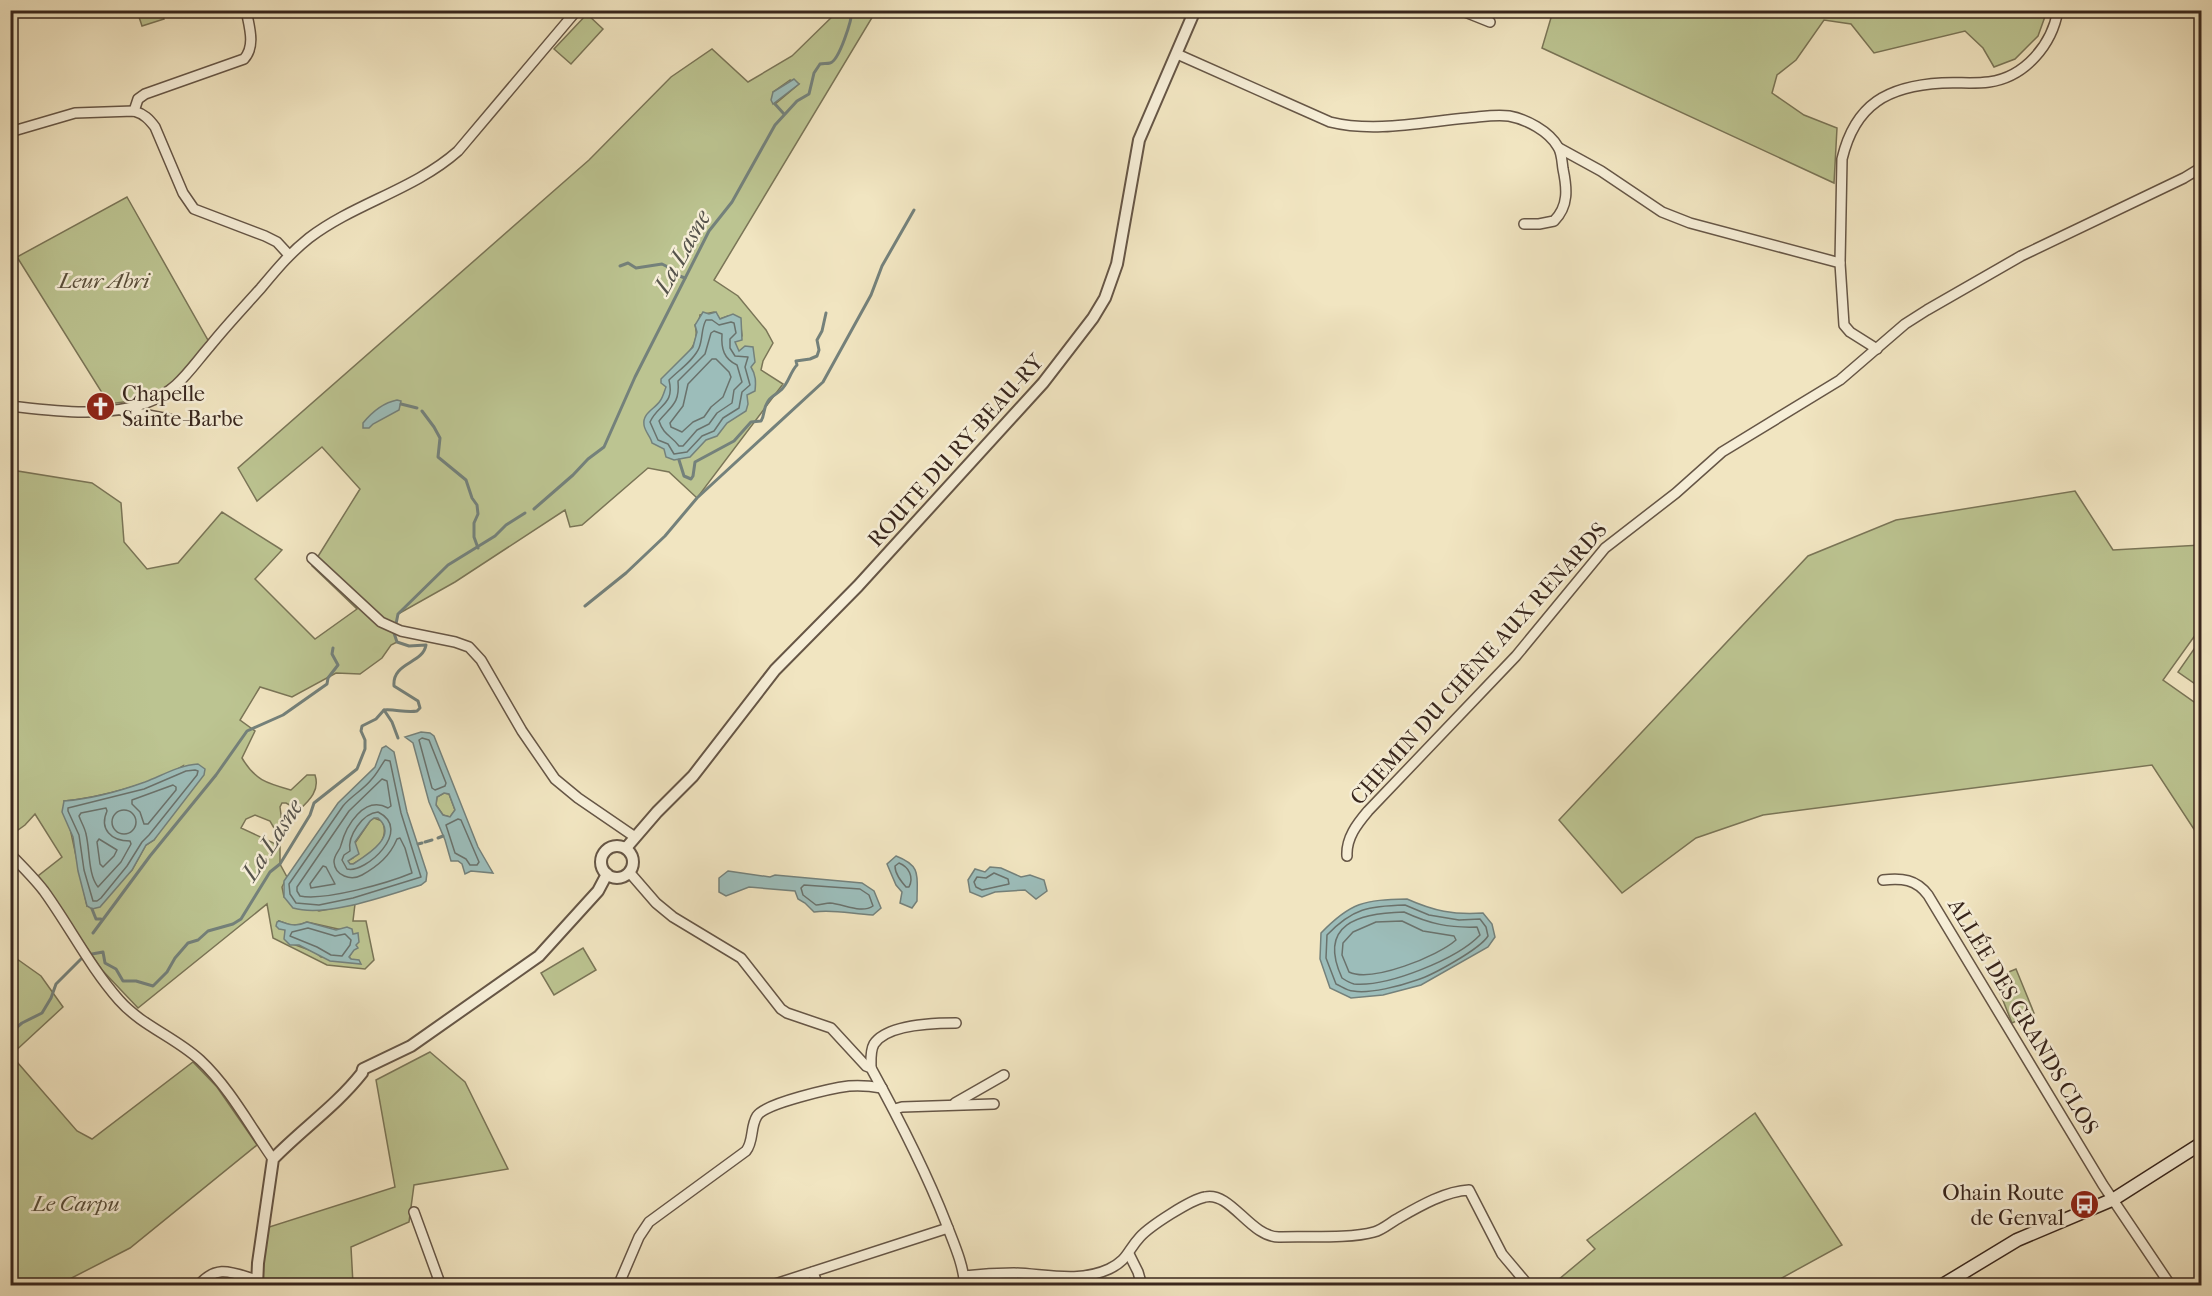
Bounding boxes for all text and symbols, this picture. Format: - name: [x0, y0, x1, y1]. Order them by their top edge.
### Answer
- water label: La Lasne: [647, 204, 717, 300]
- park label: Leur Abri: [57, 268, 151, 294]
- street label: ROUTE DU RY-BEAU-RY: [862, 348, 1050, 552]
- place label: Chapelle Sainte-Barbe: [122, 381, 243, 432]
- church icon: Chapelle Sainte-Barbe: [85, 390, 117, 422]
- street label: CHEMIN DU CHÊNE AUX RENARDS: [1344, 516, 1613, 810]
- water label: La Lasne: [234, 793, 309, 888]
- street label: ALLÉE DES GRANDS CLOS: [1942, 893, 2105, 1139]
- place label: Ohain Route de Genval: [1942, 1180, 2064, 1231]
- bus stop icon: Ohain Route de Genval: [2069, 1189, 2101, 1221]
- park label: Le Carpu: [30, 1191, 120, 1217]

